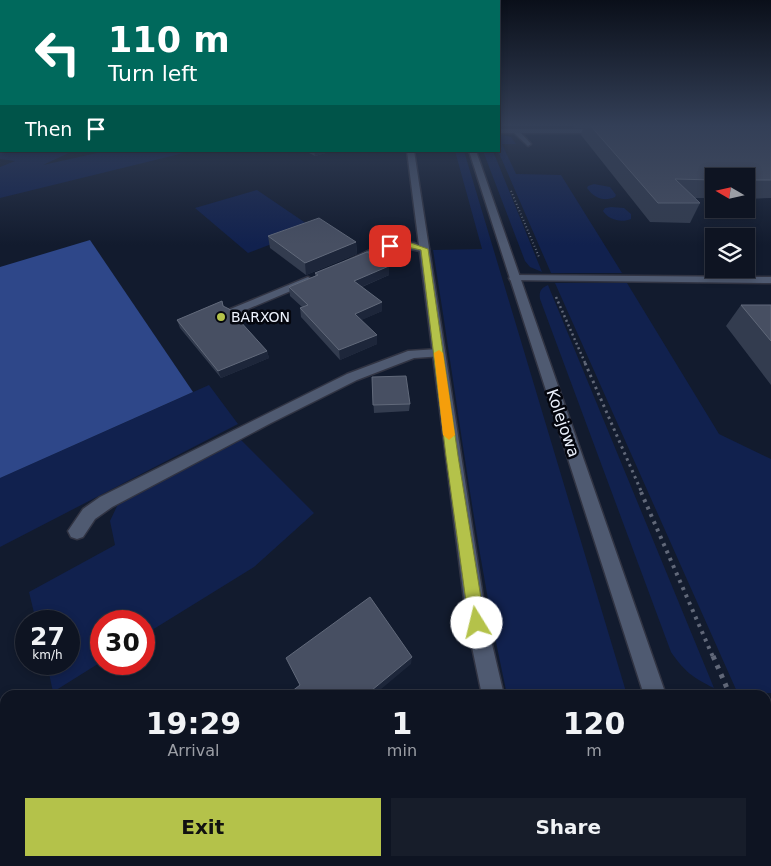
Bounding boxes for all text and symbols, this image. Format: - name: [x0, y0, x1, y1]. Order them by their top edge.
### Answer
- icon: left: [25, 20, 90, 85]
- text: 110 m: [108, 20, 230, 60]
- text: Turn left: [108, 61, 197, 86]
- icon: arrive: [82, 115, 110, 143]
- text: Then: [25, 118, 72, 140]
- north arrow: [705, 168, 755, 218]
- map controls: [705, 168, 755, 278]
- pin: [369, 225, 411, 267]
- button: layers: [705, 228, 755, 278]
- icon: arrive: [376, 232, 404, 260]
- place label: BARXON: [231, 309, 290, 325]
- marker: BARXON: [215, 311, 227, 323]
- street label: Kolejowa: [542, 386, 584, 460]
- position arrow: [450, 596, 502, 648]
- speed limit sign: 30: [90, 610, 155, 675]
- text: 27: [30, 622, 65, 651]
- text: km/h: [32, 648, 63, 662]
- text: 19:29: [146, 706, 241, 741]
- text: 1: [391, 706, 412, 741]
- text: 120: [563, 706, 625, 741]
- text: Arrival: [167, 741, 219, 760]
- text: min: [387, 741, 417, 760]
- text: m: [586, 741, 602, 760]
- button: Exit: [25, 798, 381, 856]
- button: Share: [391, 798, 746, 856]

